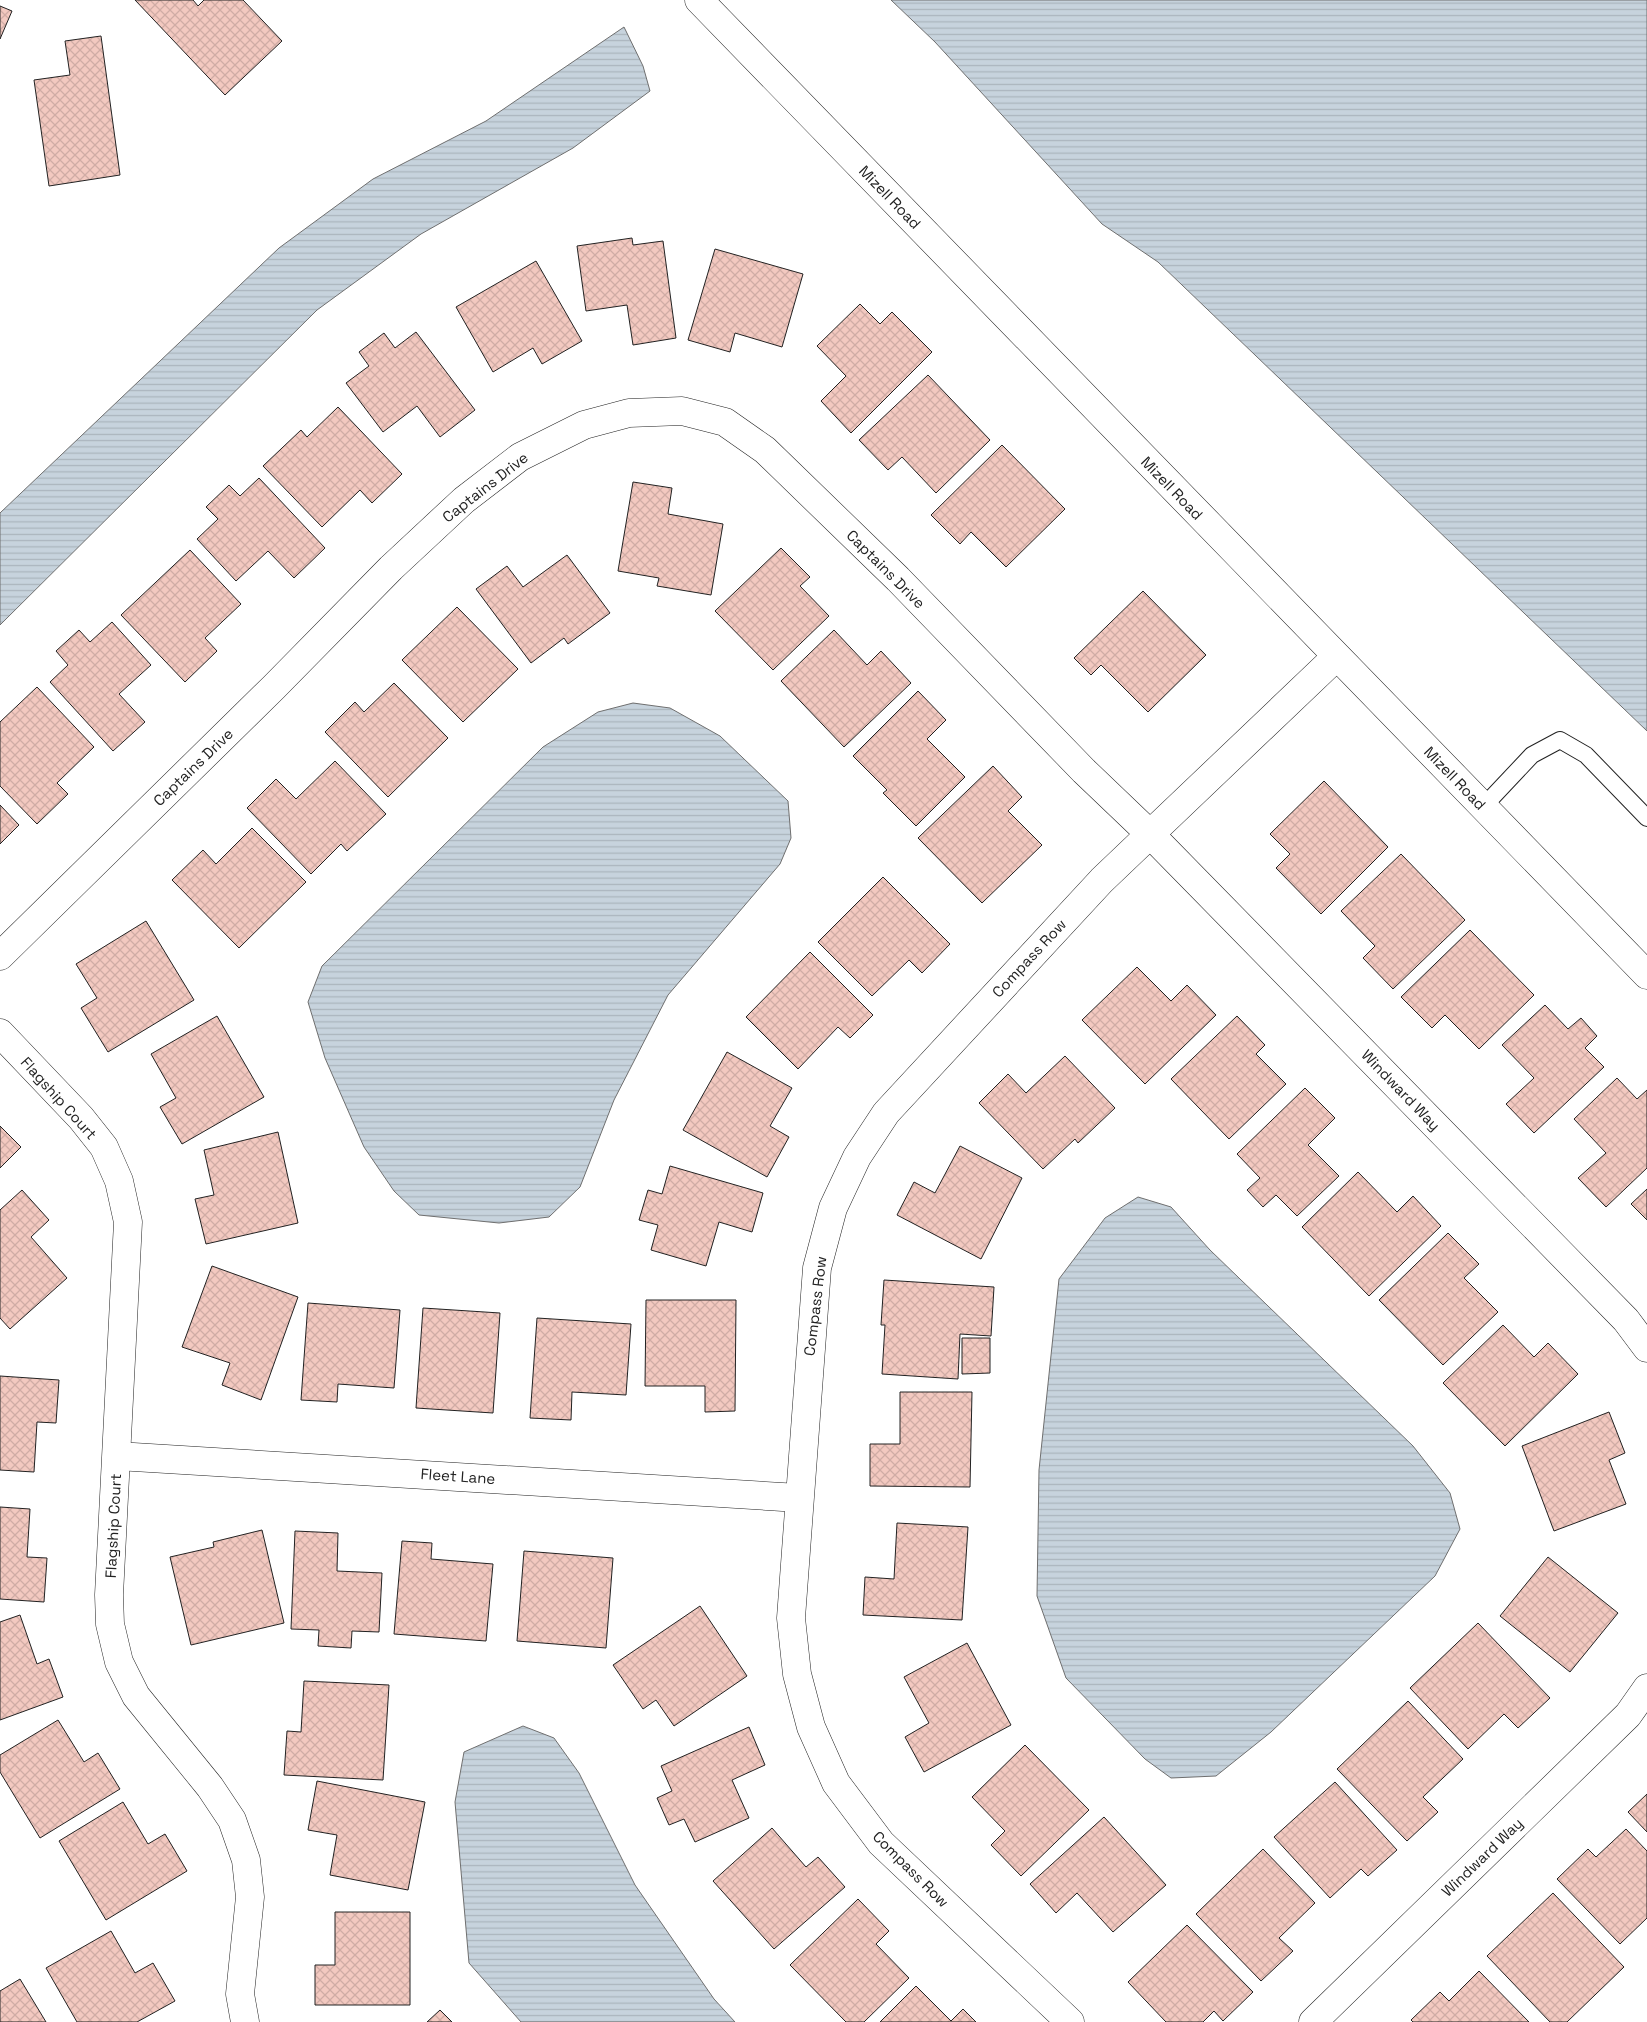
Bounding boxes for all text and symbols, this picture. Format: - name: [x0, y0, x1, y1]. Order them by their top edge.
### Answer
- street label: Mizell Road: [855, 161, 925, 233]
- street label: Captains Drive: [438, 448, 532, 526]
- street label: Mizell Road: [1137, 452, 1207, 524]
- street label: Captains Drive: [843, 526, 929, 612]
- street label: Captains Drive: [149, 724, 237, 810]
- street label: Mizell Road: [1420, 742, 1490, 814]
- street label: Compass Row: [988, 915, 1070, 1001]
- street label: Windward Way: [1358, 1045, 1444, 1135]
- street label: Flagship Court: [17, 1053, 101, 1143]
- street label: Compass Row: [799, 1255, 831, 1357]
- street label: Fleet Lane: [420, 1464, 496, 1488]
- street label: Flagship Court: [101, 1473, 125, 1579]
- street label: Windward Way: [1437, 1814, 1527, 1900]
- street label: Compass Row: [869, 1827, 953, 1911]

